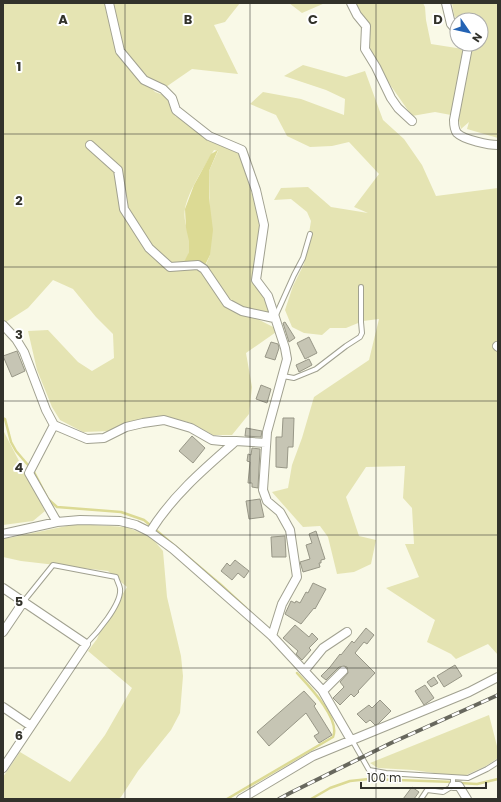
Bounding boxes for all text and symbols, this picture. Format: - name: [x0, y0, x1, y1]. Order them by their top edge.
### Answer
- text: A: [58, 10, 68, 29]
- text: B: [184, 10, 193, 29]
- text: C: [308, 10, 318, 29]
- text: D: [433, 10, 443, 29]
- north arrow: [449, 12, 489, 52]
- text: N: [468, 30, 486, 45]
- text: 1: [17, 57, 21, 76]
- text: 2: [15, 191, 23, 210]
- text: 3: [15, 325, 23, 344]
- text: 4: [15, 458, 24, 477]
- text: 5: [15, 592, 23, 611]
- text: 6: [15, 726, 23, 745]
- scale bar: [361, 764, 486, 790]
- text: 100 m: [367, 769, 401, 786]

